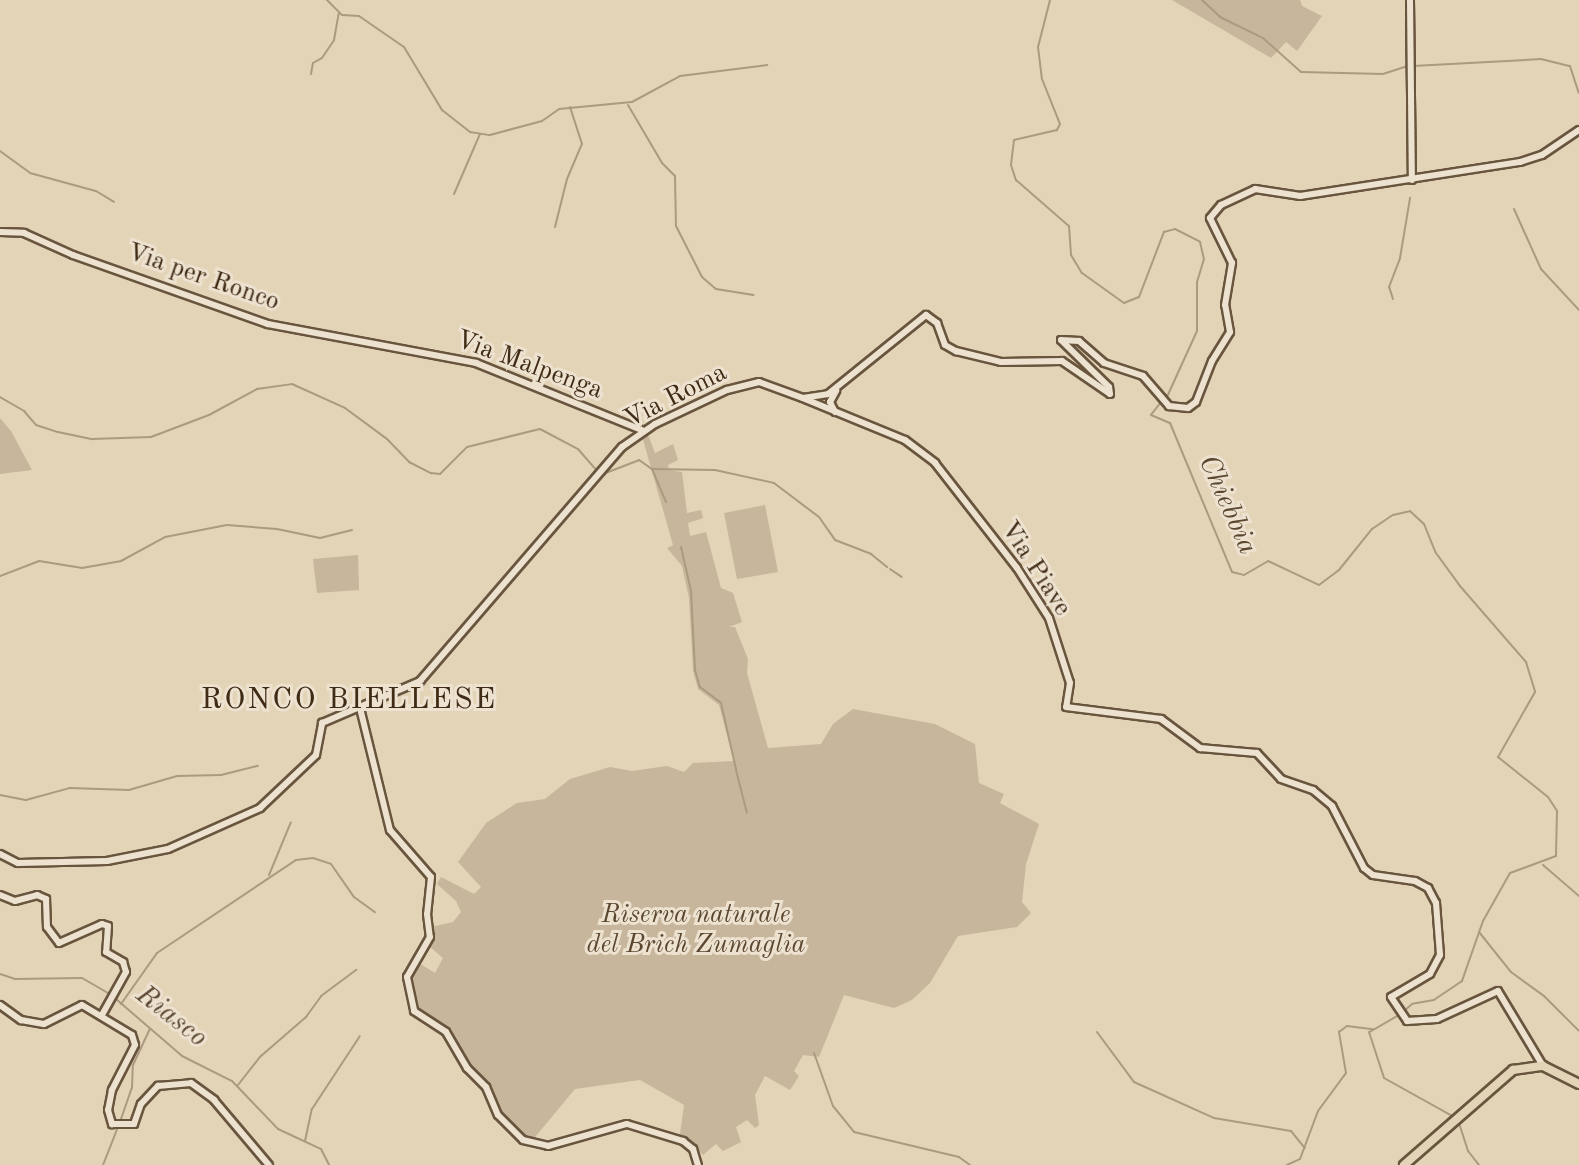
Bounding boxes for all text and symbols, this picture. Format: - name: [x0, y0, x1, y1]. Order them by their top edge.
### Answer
- street label: Via per Ronco: [123, 237, 283, 319]
- street label: Via Malpenga: [451, 325, 607, 407]
- street label: Via Roma: [619, 358, 733, 436]
- water label: Chiebbia: [1190, 450, 1264, 560]
- street label: Via Piave: [993, 516, 1077, 622]
- district label: RONCO BIELLESE: [203, 682, 495, 718]
- park label: Riserva naturale del Brich Zumaglia: [587, 900, 805, 962]
- water label: Riasco: [129, 979, 213, 1055]

